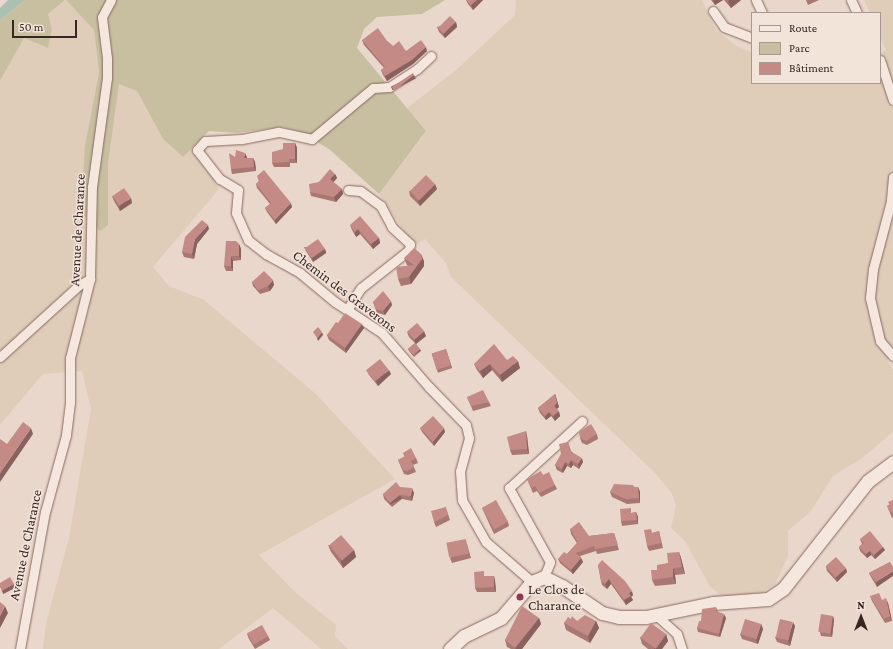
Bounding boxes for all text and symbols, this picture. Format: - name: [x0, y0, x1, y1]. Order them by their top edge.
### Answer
- scale bar: [14, 12, 79, 38]
- legend: [751, 12, 881, 84]
- text: 50 m: [19, 20, 43, 34]
- text: Route: [789, 21, 817, 35]
- text: Parc: [789, 41, 809, 55]
- text: Bâtiment: [789, 61, 834, 75]
- street label: Avenue de Charance: [66, 173, 88, 287]
- street label: Chemin des Graverons: [290, 246, 400, 336]
- street label: Avenue de Charance: [5, 488, 45, 602]
- place label: Le Clos de Charance: [528, 581, 584, 614]
- marker: Le Clos de Charance: [515, 592, 525, 602]
- north arrow: [841, 597, 881, 637]
- text: N: [857, 599, 865, 611]

